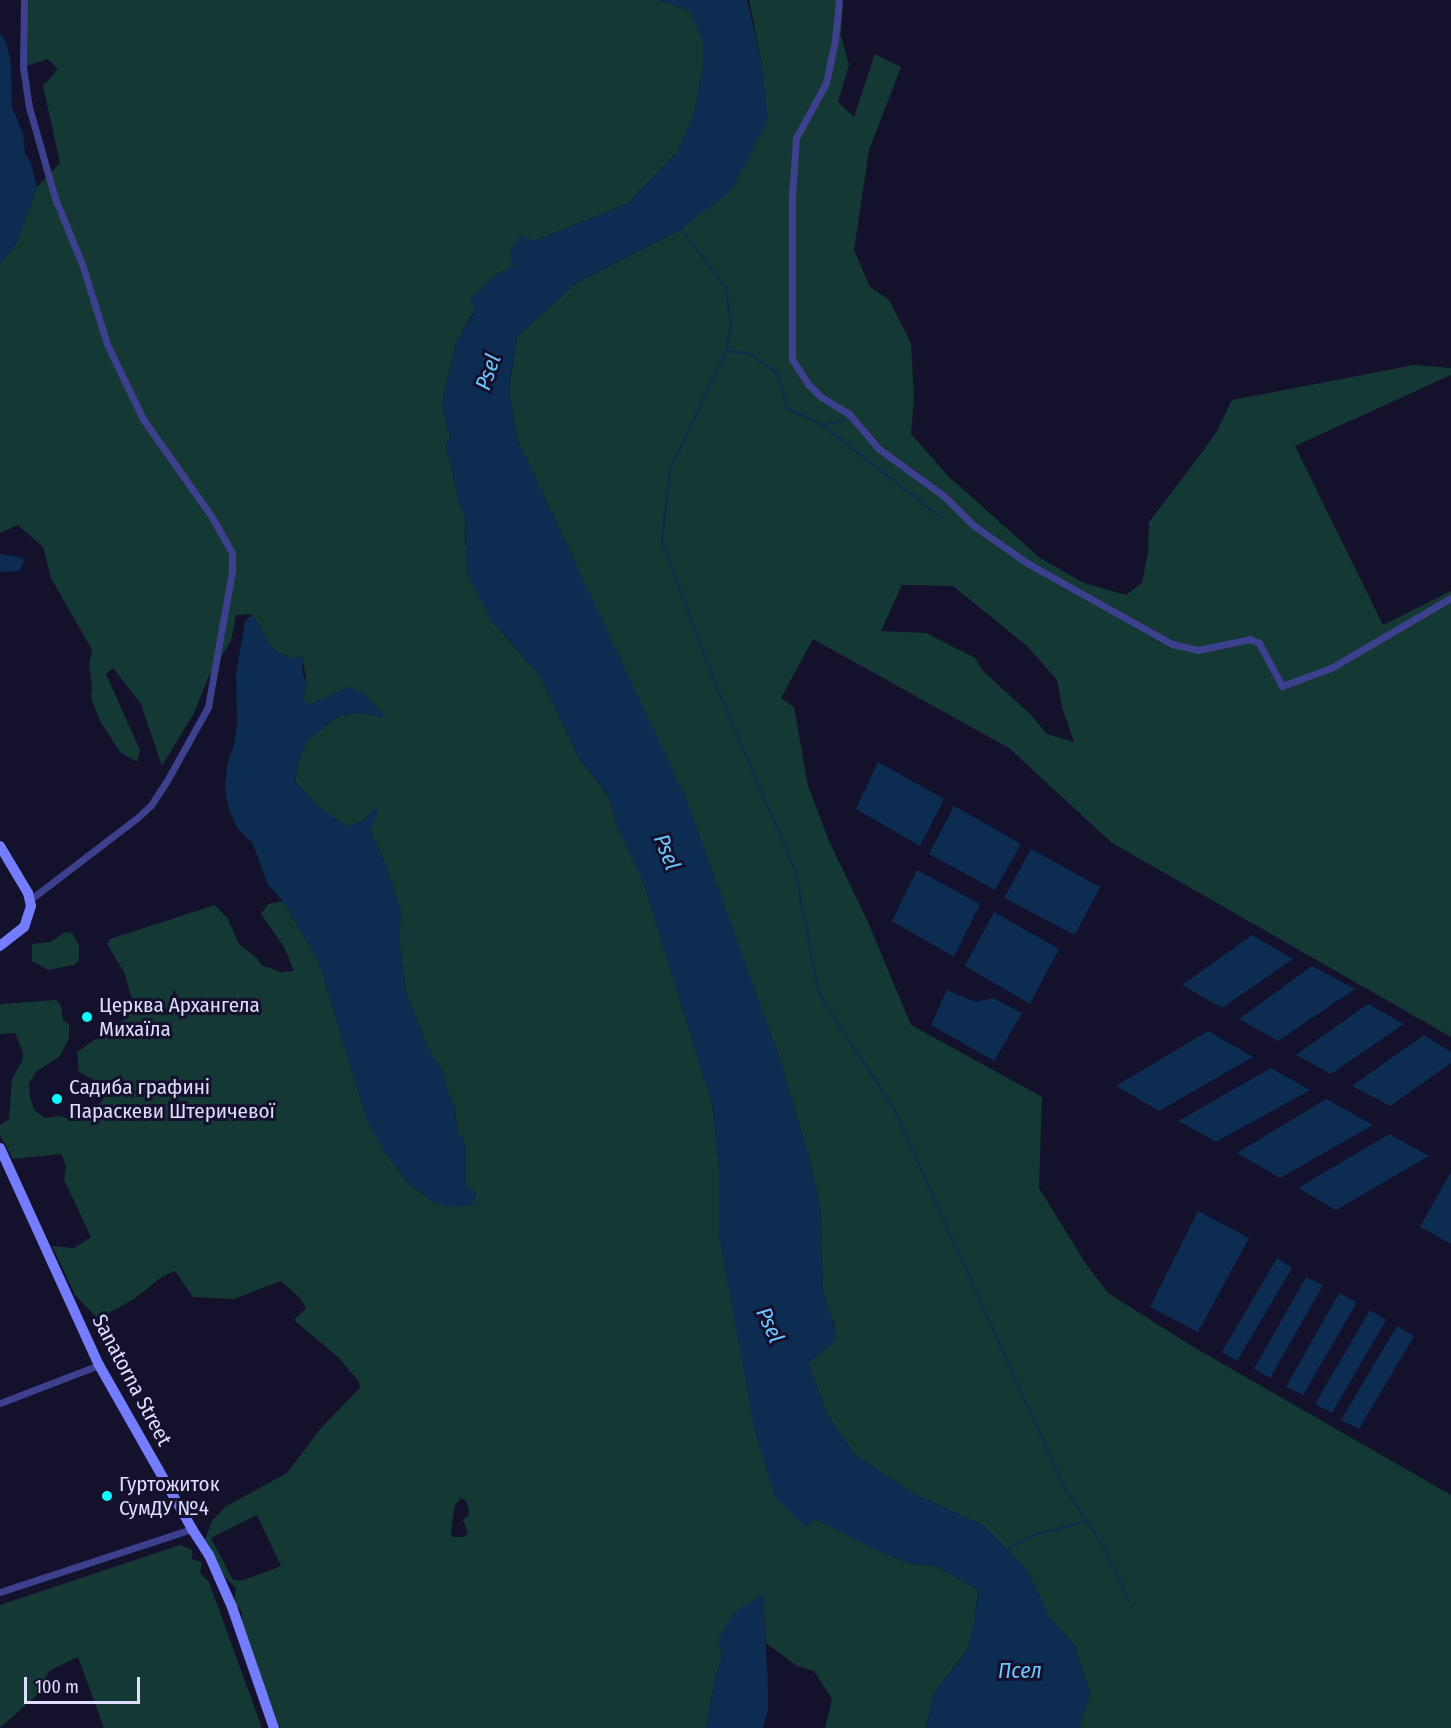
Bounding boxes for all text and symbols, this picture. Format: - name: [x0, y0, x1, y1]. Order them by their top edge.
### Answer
- water label: Psel: [470, 351, 506, 393]
- water label: Psel: [648, 830, 686, 874]
- place label: Церква Архангела Михаїла: [99, 992, 260, 1042]
- marker: Церква Архангела Михаїла: [80, 1010, 94, 1024]
- place label: Садиба графині Параскеви Штеричевої: [69, 1074, 275, 1124]
- marker: Садиба графині Параскеви Штеричевої: [50, 1092, 64, 1106]
- water label: Psel: [750, 1303, 790, 1347]
- street label: Sanatorna Street: [87, 1310, 177, 1450]
- place label: Гуртожиток СумДУ №4: [119, 1471, 220, 1521]
- marker: Гуртожиток СумДУ №4: [100, 1489, 114, 1503]
- water label: Псел: [998, 1658, 1042, 1684]
- scale bar: [27, 1665, 142, 1703]
- text: 100 m: [35, 1676, 79, 1698]

